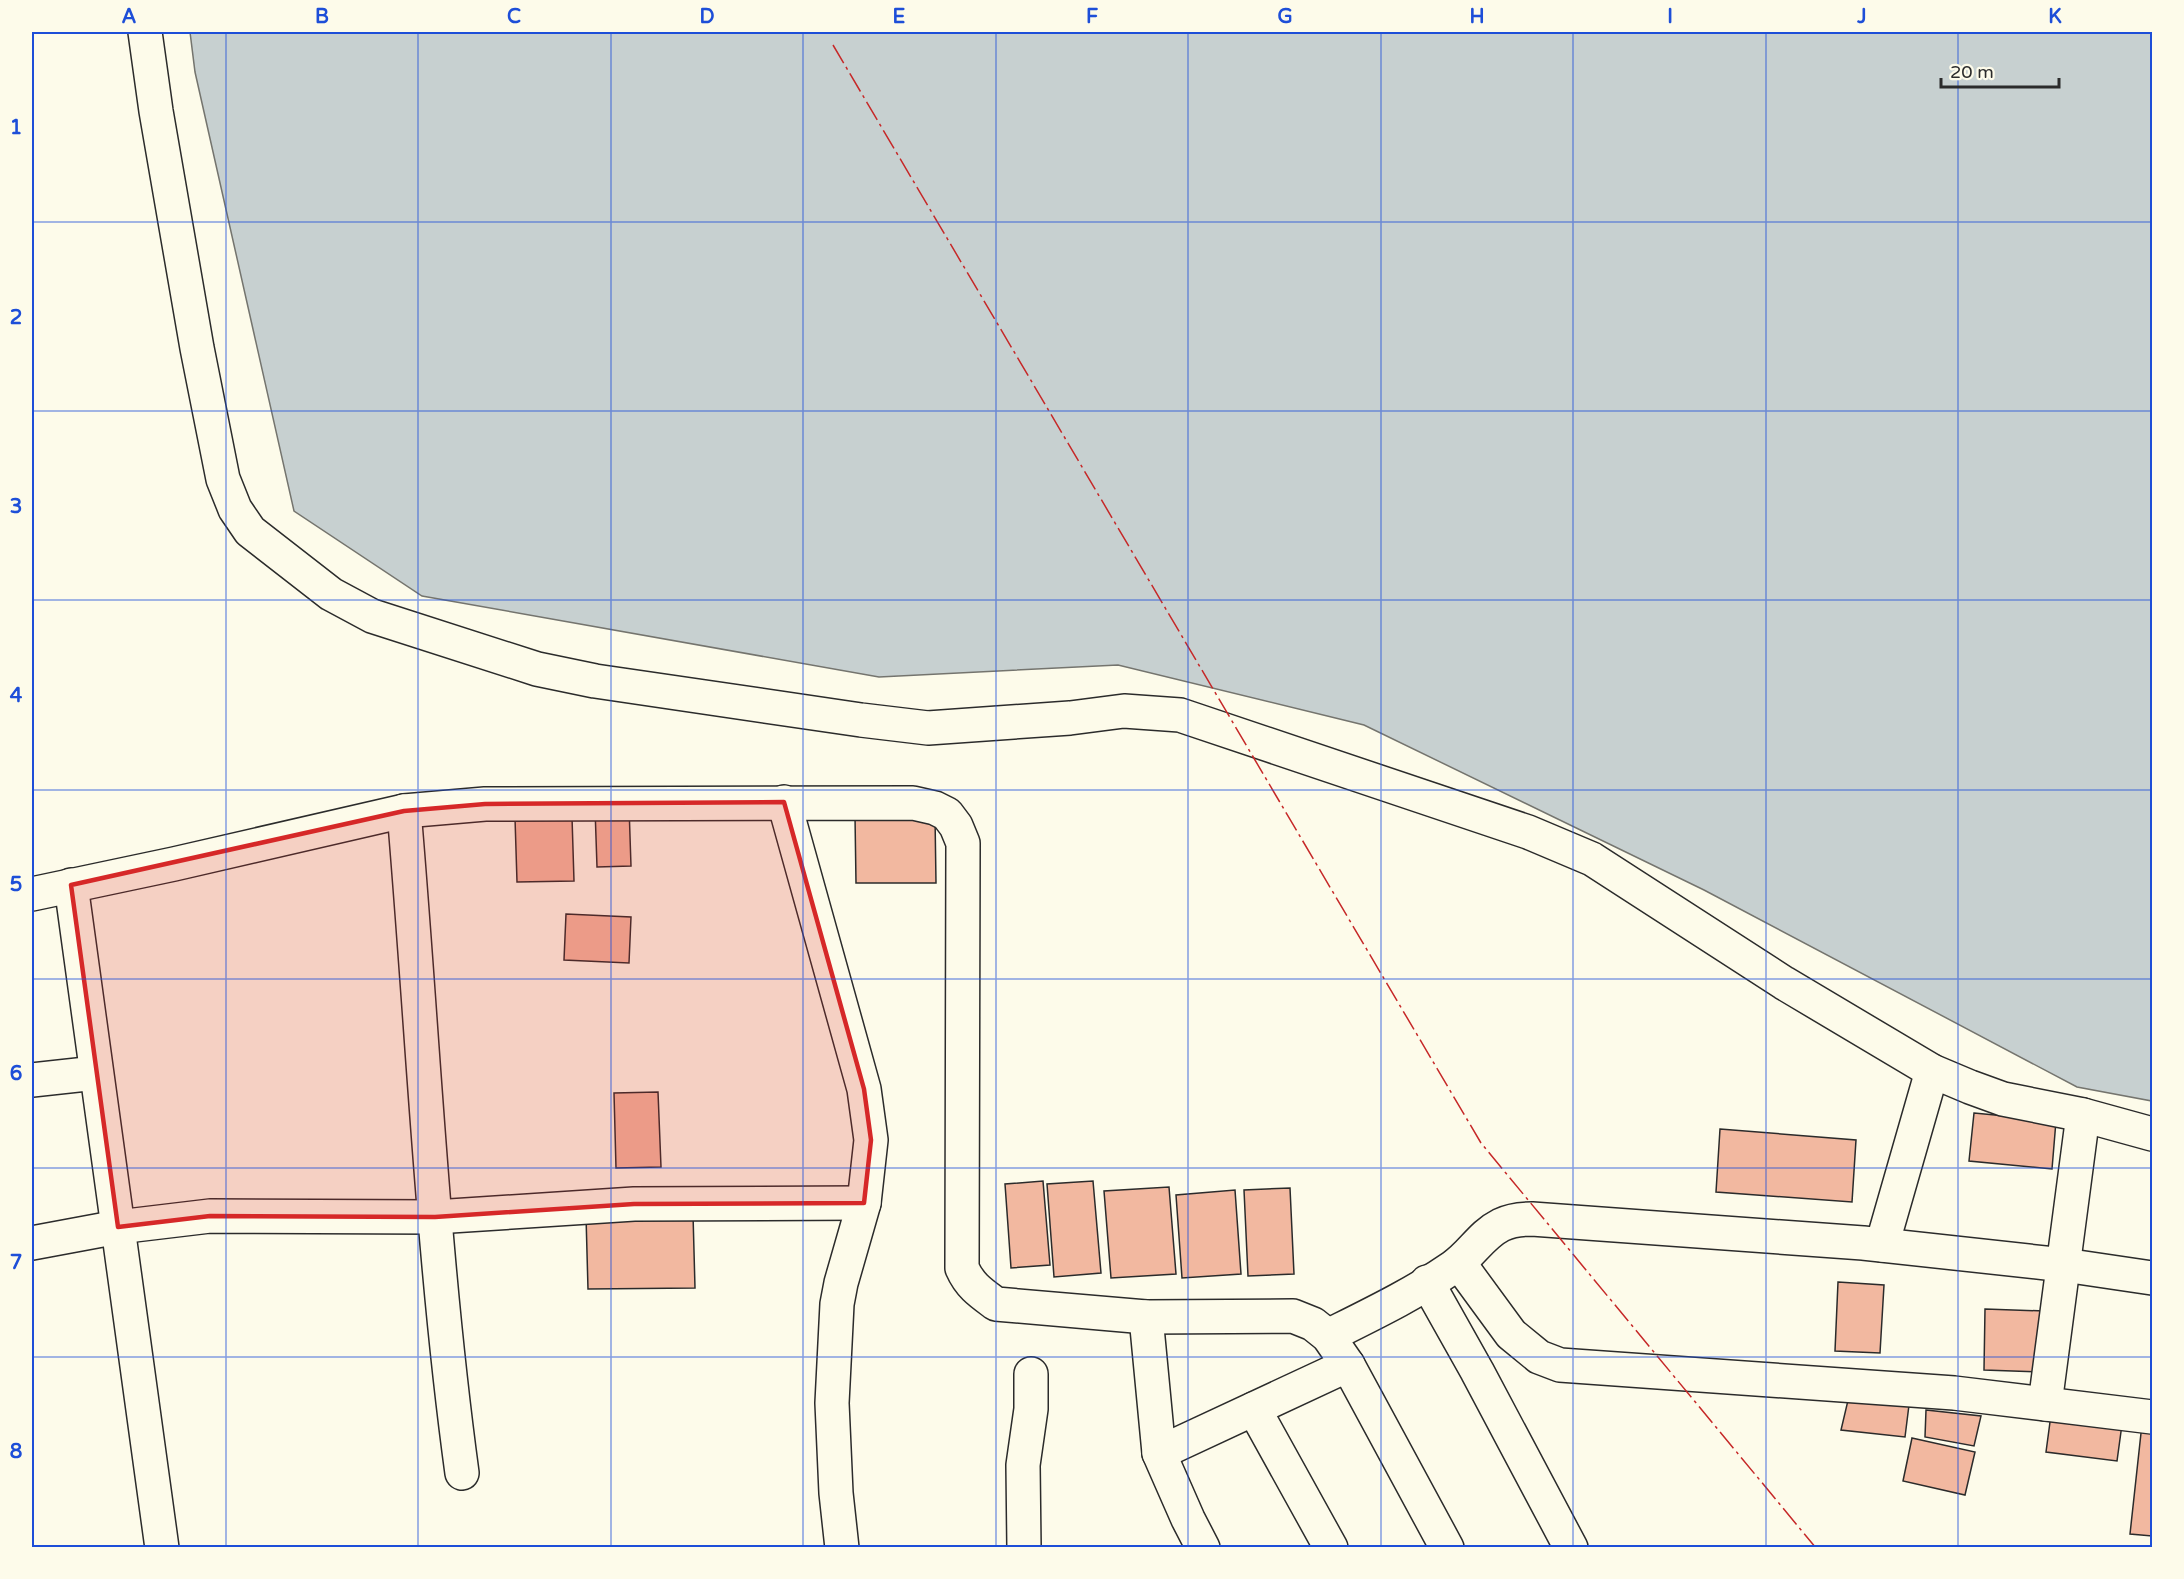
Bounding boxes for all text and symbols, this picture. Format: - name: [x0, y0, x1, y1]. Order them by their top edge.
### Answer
- text: A: [122, 5, 137, 29]
- text: B: [315, 5, 329, 29]
- text: C: [507, 5, 521, 29]
- text: D: [699, 5, 715, 29]
- text: E: [893, 5, 906, 29]
- text: F: [1086, 5, 1098, 29]
- text: G: [1277, 5, 1293, 29]
- text: H: [1469, 5, 1485, 29]
- text: I: [1667, 5, 1673, 29]
- text: J: [1856, 5, 1867, 29]
- text: K: [2048, 5, 2062, 29]
- scale bar: [1941, 51, 2060, 89]
- text: 20 m: [1950, 61, 1994, 83]
- text: 1: [10, 116, 22, 140]
- text: 2: [10, 306, 22, 330]
- text: 3: [10, 495, 22, 519]
- text: 4: [10, 684, 23, 708]
- text: 5: [10, 873, 22, 897]
- text: 6: [10, 1062, 22, 1086]
- text: 7: [10, 1251, 22, 1275]
- text: 8: [10, 1440, 22, 1464]

